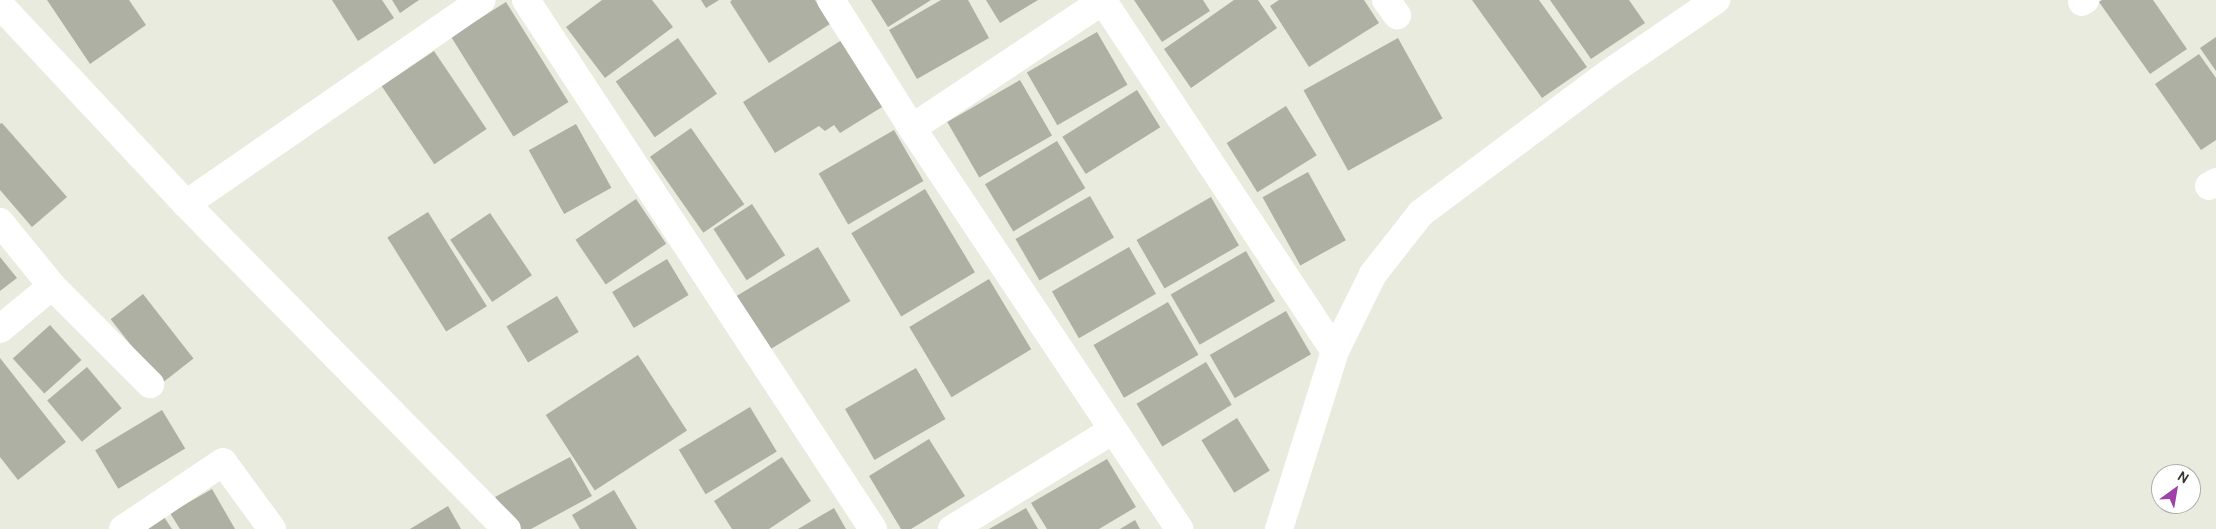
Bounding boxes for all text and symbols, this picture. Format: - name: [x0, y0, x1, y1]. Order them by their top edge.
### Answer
- north arrow: [2151, 464, 2201, 514]
- text: N: [2174, 467, 2192, 487]

